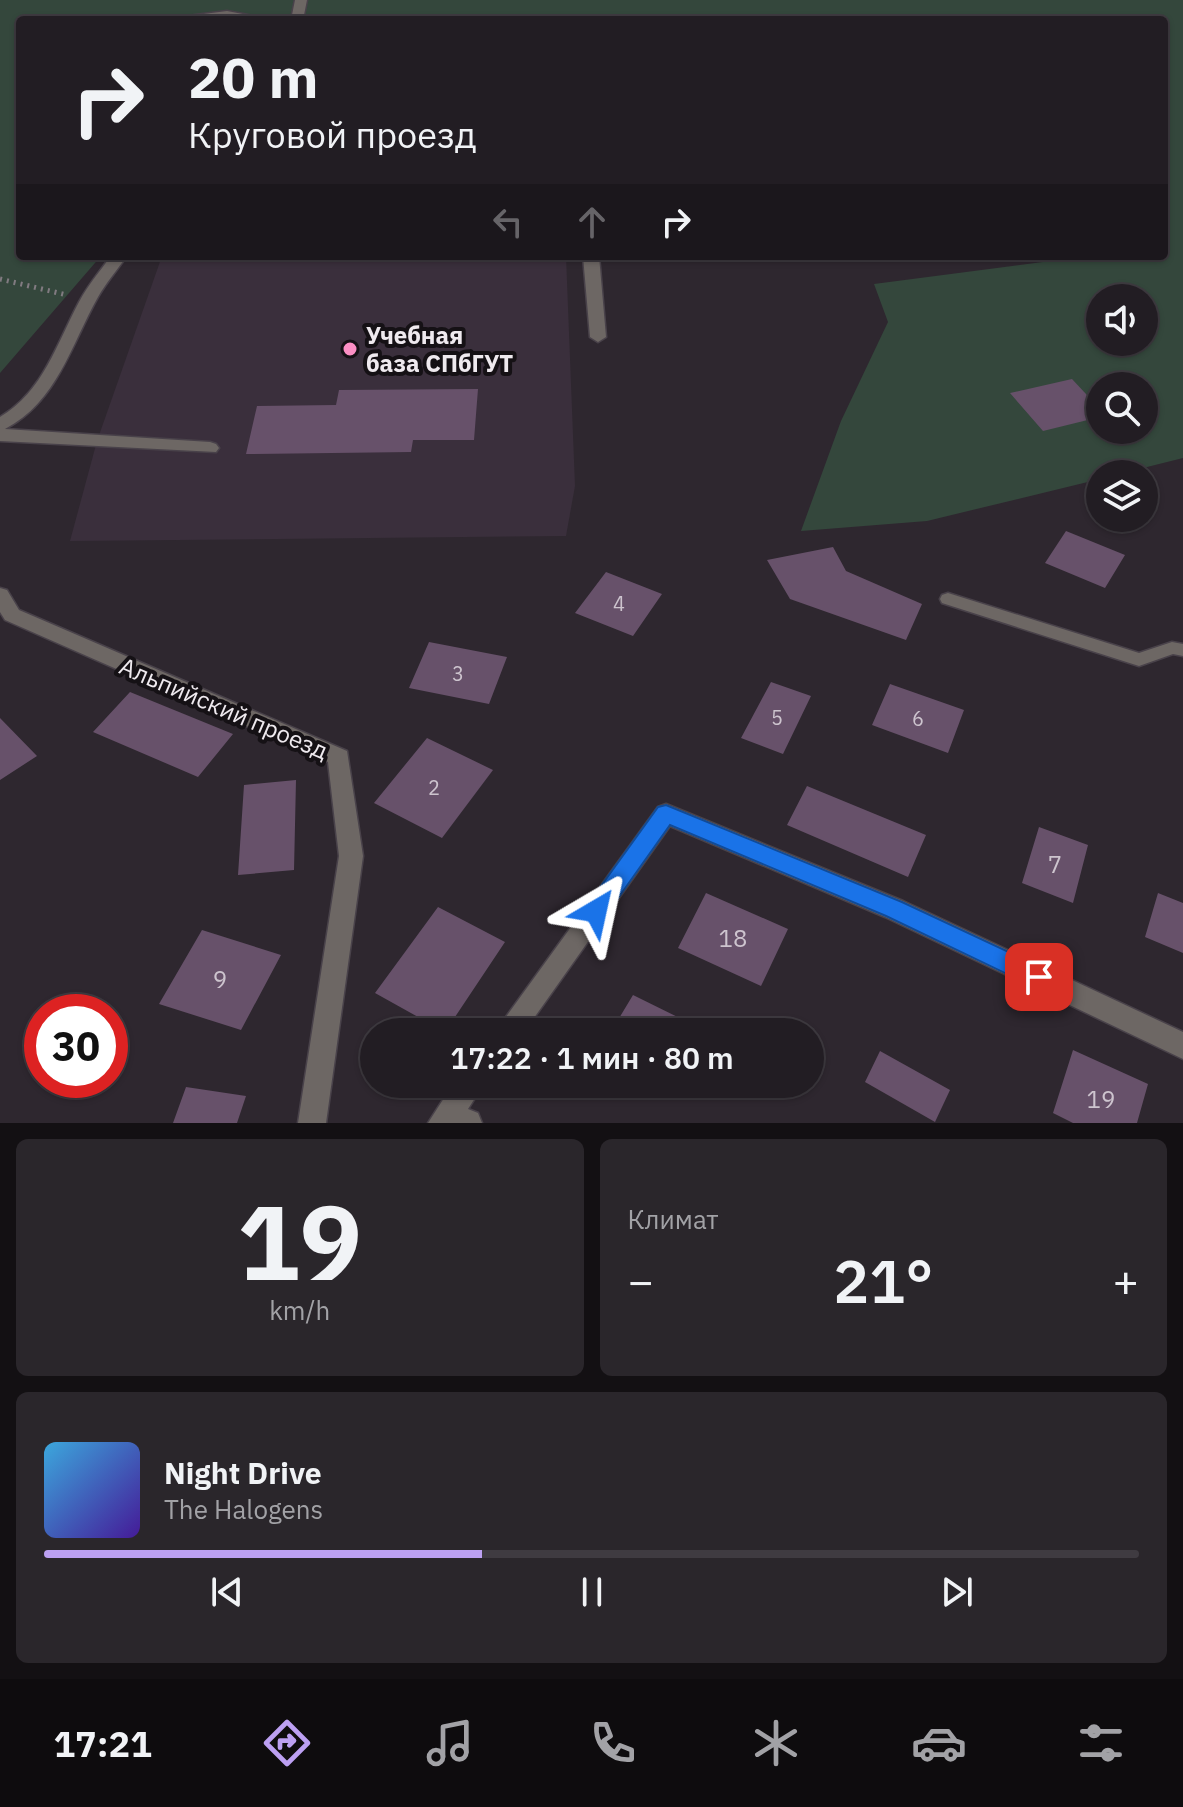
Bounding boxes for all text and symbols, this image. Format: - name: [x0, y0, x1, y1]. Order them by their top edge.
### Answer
- text: 20 m: [188, 41, 318, 113]
- icon: right: [56, 48, 160, 152]
- text: Круговой проезд: [188, 111, 477, 158]
- icon: left: [486, 200, 530, 244]
- icon: ahead: [570, 200, 614, 244]
- icon: right: [654, 200, 698, 244]
- map controls: [1086, 284, 1158, 532]
- button: sound: [1086, 284, 1158, 356]
- place label: Учебная база СПбГУТ: [366, 319, 513, 379]
- marker: Учебная база СПбГУТ: [341, 340, 359, 358]
- button: search: [1086, 372, 1158, 444]
- button: layers: [1086, 460, 1158, 532]
- house number: 4: [613, 590, 625, 617]
- street label: Альпийский проезд: [115, 650, 333, 766]
- house number: 3: [452, 660, 464, 687]
- house number: 5: [771, 704, 783, 731]
- house number: 6: [912, 705, 924, 732]
- house number: 2: [428, 774, 440, 801]
- house number: 7: [1048, 848, 1062, 880]
- position arrow: [554, 869, 638, 953]
- house number: 18: [719, 922, 747, 954]
- pin: [1005, 943, 1073, 1011]
- icon: arrive: [1017, 955, 1061, 999]
- house number: 9: [213, 963, 227, 995]
- speed limit sign: 30: [24, 994, 128, 1098]
- text: 17:22 · 1 мин · 80 m: [450, 1038, 734, 1077]
- house number: 19: [1087, 1083, 1115, 1115]
- text: 19: [237, 1173, 362, 1309]
- text: Климат: [628, 1202, 719, 1236]
- text: 21°: [833, 1241, 933, 1320]
- text: −: [628, 1252, 654, 1309]
- text: +: [1113, 1252, 1139, 1309]
- text: km/h: [269, 1293, 330, 1327]
- text: Night Drive: [164, 1453, 322, 1492]
- text: The Halogens: [164, 1492, 323, 1526]
- icon: previous: [205, 1570, 249, 1614]
- icon: pause: [570, 1570, 614, 1614]
- icon: next: [935, 1570, 979, 1614]
- icon: directions: [259, 1715, 315, 1771]
- icon: music: [422, 1715, 478, 1771]
- icon: phone: [585, 1715, 641, 1771]
- icon: climate: [748, 1715, 804, 1771]
- icon: car: [911, 1715, 967, 1771]
- icon: filters: [1073, 1715, 1129, 1771]
- text: 17:21: [53, 1720, 152, 1767]

